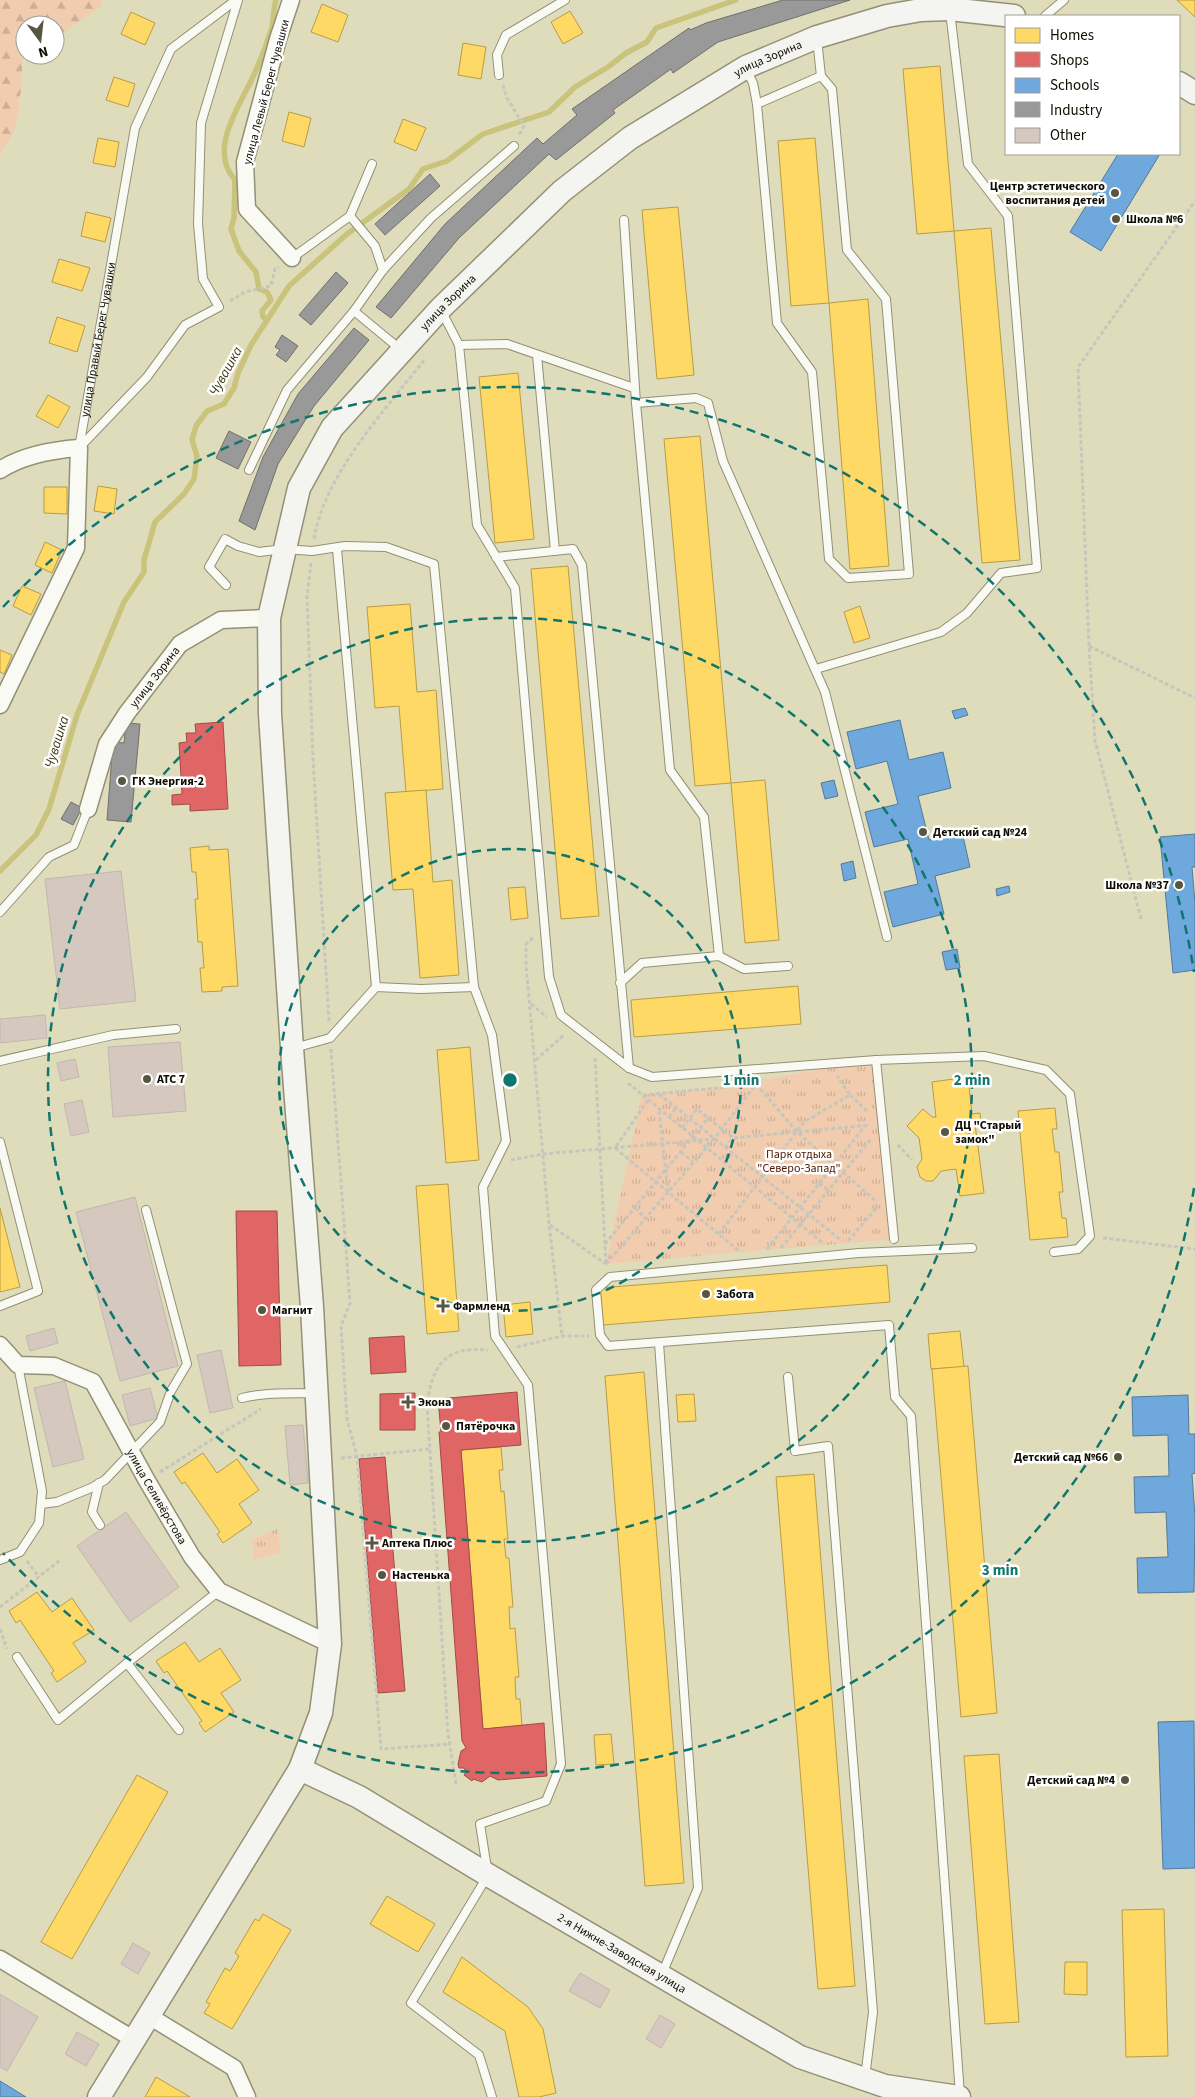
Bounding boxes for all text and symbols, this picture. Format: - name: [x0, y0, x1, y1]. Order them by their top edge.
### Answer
- north arrow: [15, 15, 65, 65]
- legend: [1005, 15, 1180, 155]
- street label: улица Левый Берег Чувашки: [239, 17, 294, 167]
- text: Homes: [1050, 25, 1094, 46]
- street label: улица Зорина: [731, 36, 805, 82]
- text: N: [36, 41, 50, 62]
- text: Shops: [1050, 50, 1089, 71]
- text: Schools: [1050, 75, 1099, 96]
- text: Industry: [1050, 100, 1102, 121]
- text: Other: [1050, 125, 1087, 146]
- place label: Центр эстетического воспитания детей: [990, 178, 1105, 209]
- marker: Центр эстетического воспитания детей: [1109, 187, 1121, 199]
- place label: Школа №6: [1126, 211, 1183, 228]
- marker: Школа №6: [1110, 213, 1122, 225]
- street label: улица Правый Берег Чувашки: [77, 261, 120, 419]
- street label: улица Зорина: [416, 271, 480, 335]
- water label: Чувашка: [204, 343, 248, 400]
- street label: улица Зорина: [126, 643, 184, 712]
- water label: Чувашка: [40, 713, 74, 771]
- place label: ГК Энергия-2: [132, 773, 204, 790]
- marker: ГК Энергия-2: [116, 775, 128, 787]
- place label: Детский сад №24: [933, 824, 1028, 841]
- marker: Детский сад №24: [917, 826, 929, 838]
- place label: Школа №37: [1105, 877, 1169, 894]
- marker: Школа №37: [1173, 879, 1185, 891]
- text: 1 min: [723, 1070, 759, 1091]
- text: 2 min: [954, 1070, 990, 1091]
- place label: АТС 7: [156, 1071, 185, 1088]
- centre of rings: [501, 1071, 519, 1089]
- marker: АТС 7: [141, 1073, 153, 1085]
- place label: ДЦ "Старый замок": [955, 1117, 1021, 1148]
- marker: ДЦ "Старый замок": [939, 1126, 951, 1138]
- park label: Парк отдыха "Северо-Запад": [757, 1146, 841, 1177]
- place label: Забота: [716, 1286, 754, 1303]
- marker: Забота: [700, 1288, 712, 1300]
- place label: Фармленд: [453, 1298, 510, 1315]
- marker: Фармленд: [437, 1300, 449, 1312]
- place label: Магнит: [272, 1302, 313, 1319]
- marker: Магнит: [256, 1304, 268, 1316]
- place label: Экона: [418, 1394, 451, 1411]
- marker: Экона: [402, 1396, 414, 1408]
- place label: Пятёрочка: [456, 1418, 515, 1435]
- marker: Пятёрочка: [440, 1420, 452, 1432]
- street label: улица Селивёрстова: [122, 1446, 191, 1548]
- place label: Детский сад №66: [1014, 1449, 1108, 1466]
- marker: Детский сад №66: [1112, 1451, 1124, 1463]
- place label: Аптека Плюс: [381, 1535, 453, 1552]
- marker: Аптека Плюс: [366, 1537, 378, 1549]
- text: 3 min: [982, 1560, 1018, 1581]
- place label: Настенька: [392, 1567, 450, 1584]
- marker: Настенька: [376, 1569, 388, 1581]
- place label: Детский сад №4: [1027, 1772, 1116, 1789]
- marker: Детский сад №4: [1119, 1774, 1131, 1786]
- street label: 2-я Нижне-Заводская улица: [554, 1909, 689, 1998]

